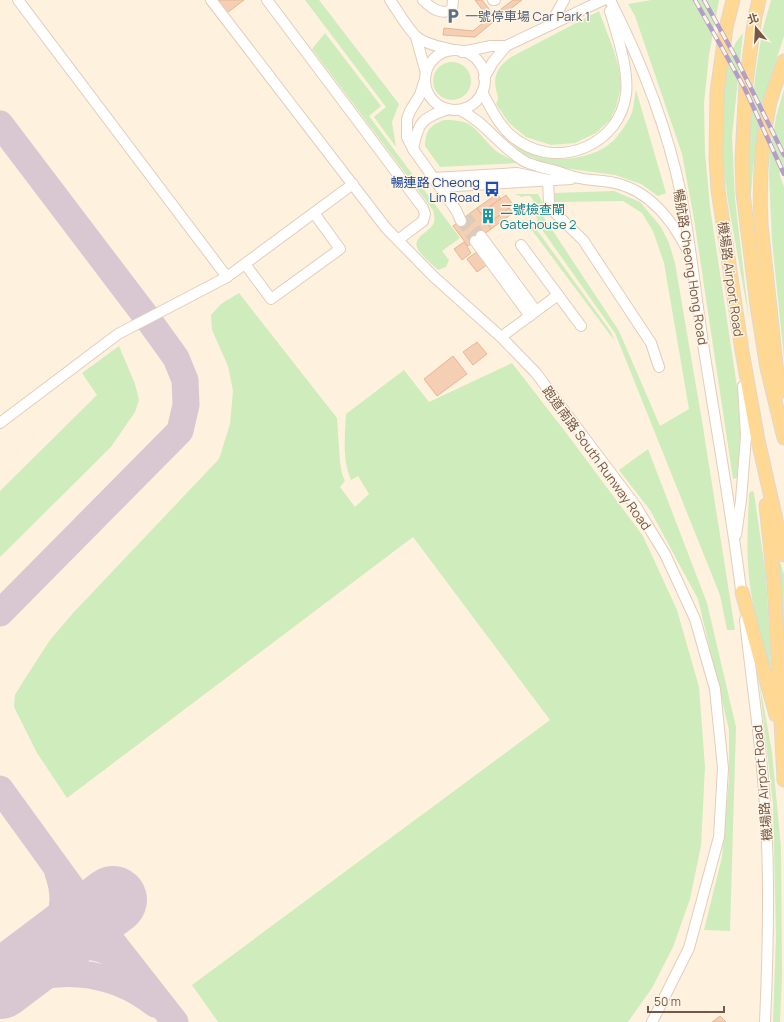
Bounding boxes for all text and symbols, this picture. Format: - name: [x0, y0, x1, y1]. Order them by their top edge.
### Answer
- parking icon: 一號停車場 Car Park 1: [444, 7, 462, 25]
- place label: 一號停車場 Car Park 1: [465, 7, 590, 25]
- north arrow: [736, 8, 776, 48]
- text: 北: [745, 9, 760, 27]
- place label: 暢連路 Cheong Lin Road: [391, 173, 480, 206]
- bus stop icon: 暢連路 Cheong Lin Road: [483, 180, 501, 198]
- street label: 暢航路 Cheong Hong Road: [670, 188, 712, 346]
- place label: 二號檢查閘 Gatehouse 2: [500, 200, 577, 233]
- building icon: 二號檢查閘 Gatehouse 2: [479, 207, 497, 225]
- street label: 機場路 Airport Road: [714, 220, 748, 338]
- street label: 跑道南路 South Runway Road: [539, 382, 655, 534]
- street label: 機場路 Airport Road: [748, 724, 776, 842]
- scale bar: [648, 988, 724, 1014]
- text: 50 m: [654, 993, 681, 1010]

